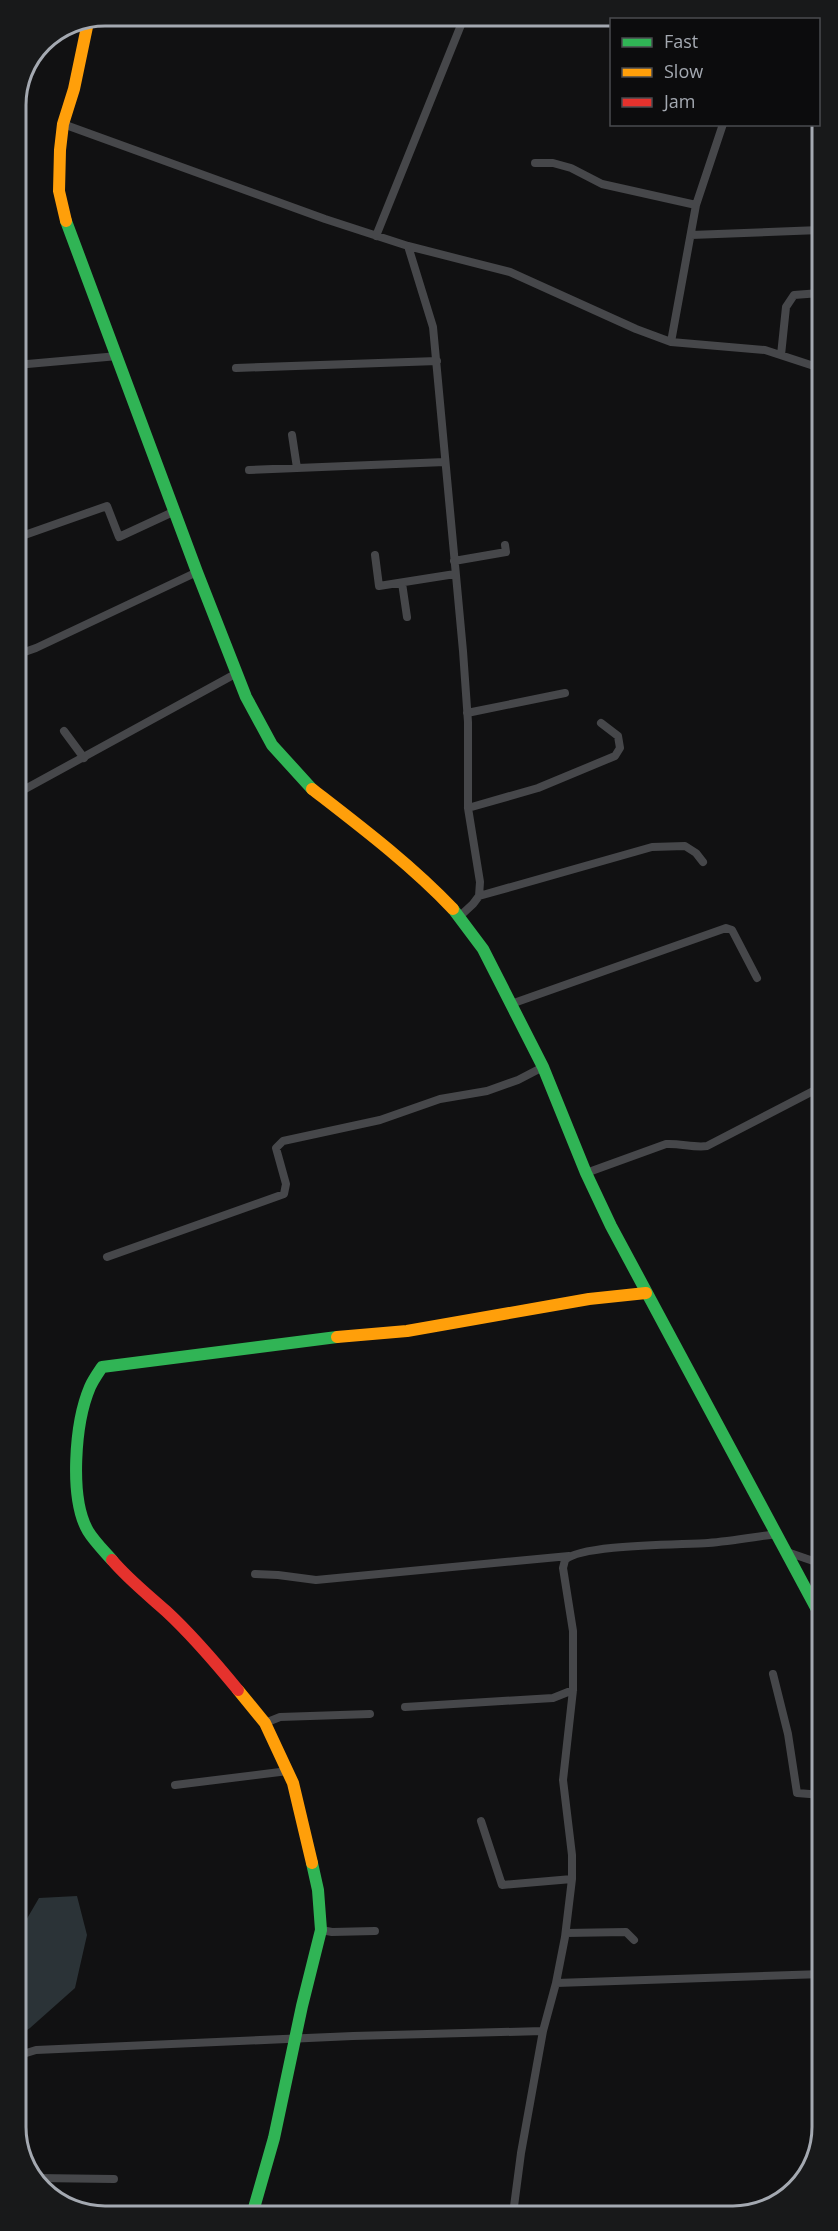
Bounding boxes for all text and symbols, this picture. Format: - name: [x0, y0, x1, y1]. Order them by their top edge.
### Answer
- legend: [610, 18, 820, 126]
- text: Fast: [664, 29, 698, 53]
- text: Slow: [664, 59, 703, 83]
- text: Jam: [662, 89, 696, 113]

